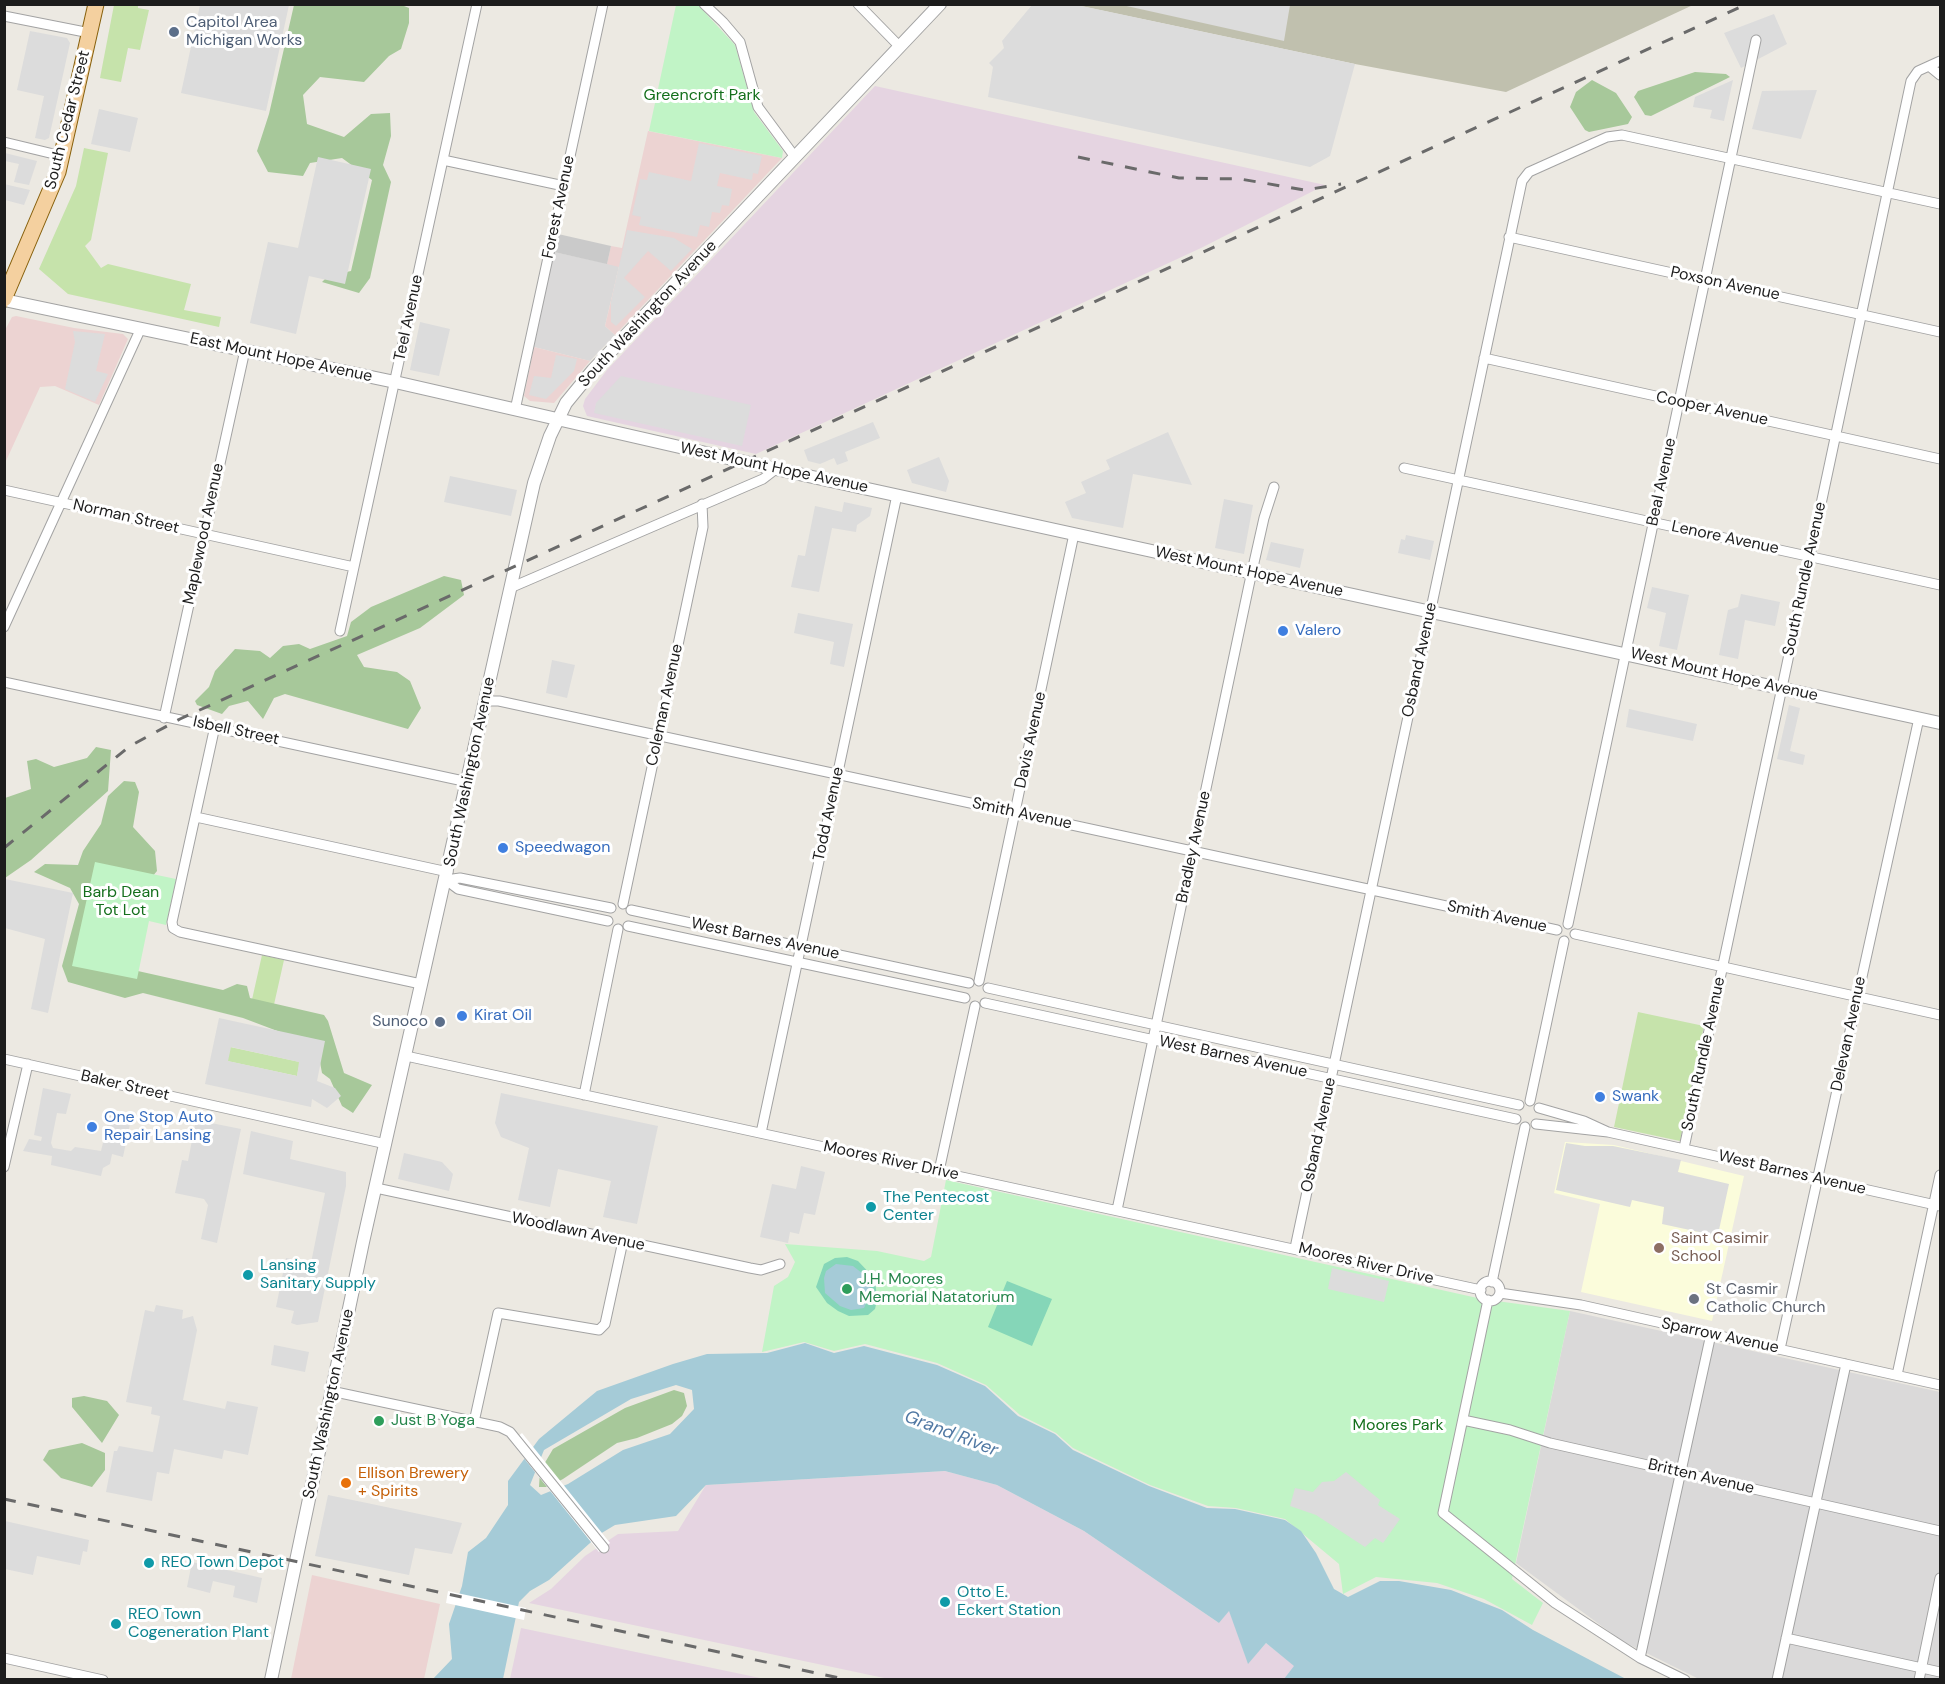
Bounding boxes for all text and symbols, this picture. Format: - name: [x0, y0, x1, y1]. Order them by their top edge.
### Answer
- place label: Capitol Area Michigan Works: [186, 13, 302, 51]
- marker: Capitol Area Michigan Works: [167, 25, 181, 39]
- street label: South Cedar Street: [41, 49, 95, 191]
- park label: Greencroft Park: [644, 86, 760, 106]
- street label: Forest Avenue: [539, 154, 579, 260]
- street label: South Washington Avenue: [575, 237, 721, 391]
- street label: Poxson Avenue: [1669, 263, 1781, 305]
- street label: Teel Avenue: [390, 273, 428, 363]
- street label: East Mount Hope Avenue: [188, 329, 374, 387]
- street label: Cooper Avenue: [1654, 388, 1770, 430]
- street label: Beal Avenue: [1643, 436, 1681, 528]
- street label: West Mount Hope Avenue: [678, 439, 870, 497]
- street label: Maplewood Avenue: [180, 462, 228, 606]
- street label: Norman Street: [71, 495, 181, 539]
- street label: South Rundle Avenue: [1779, 500, 1831, 658]
- street label: Lenore Avenue: [1670, 517, 1780, 559]
- street label: West Mount Hope Avenue: [1153, 543, 1345, 601]
- street label: Osband Avenue: [1398, 601, 1442, 719]
- place label: Valero: [1295, 621, 1341, 641]
- marker: Valero: [1276, 624, 1290, 638]
- street label: Coleman Avenue: [643, 642, 687, 768]
- street label: West Mount Hope Avenue: [1628, 644, 1820, 706]
- street label: South Washington Avenue: [440, 675, 500, 869]
- street label: Davis Avenue: [1011, 690, 1051, 790]
- street label: Isbell Street: [191, 713, 281, 749]
- street label: Todd Avenue: [810, 765, 848, 863]
- street label: Bradley Avenue: [1173, 789, 1215, 905]
- street label: Smith Avenue: [970, 794, 1074, 834]
- place label: Speedwagon: [515, 838, 610, 858]
- marker: Speedwagon: [496, 841, 510, 855]
- park label: Barb Dean Tot Lot: [83, 883, 159, 921]
- street label: Smith Avenue: [1445, 897, 1549, 937]
- street label: West Barnes Avenue: [689, 914, 841, 964]
- street label: South Rundle Avenue: [1678, 975, 1730, 1133]
- street label: Delevan Avenue: [1827, 975, 1871, 1093]
- place label: Kirat Oil: [474, 1006, 532, 1026]
- marker: Kirat Oil: [455, 1009, 469, 1023]
- place label: Sunoco: [372, 1012, 428, 1032]
- marker: Sunoco: [433, 1015, 447, 1029]
- street label: West Barnes Avenue: [1157, 1032, 1309, 1082]
- street label: Baker Street: [79, 1066, 171, 1106]
- street label: Osband Avenue: [1297, 1076, 1341, 1194]
- place label: Swank: [1612, 1087, 1659, 1107]
- marker: Swank: [1593, 1090, 1607, 1104]
- place label: One Stop Auto Repair Lansing: [104, 1108, 213, 1146]
- marker: One Stop Auto Repair Lansing: [85, 1120, 99, 1134]
- street label: Moores River Drive: [822, 1137, 960, 1185]
- street label: West Barnes Avenue: [1716, 1147, 1868, 1199]
- place label: The Pentecost Center: [883, 1188, 989, 1226]
- marker: The Pentecost Center: [864, 1200, 878, 1214]
- street label: Woodlawn Avenue: [510, 1208, 646, 1256]
- place label: Saint Casimir School: [1671, 1229, 1769, 1267]
- street label: Moores River Drive: [1297, 1239, 1435, 1289]
- marker: Saint Casimir School: [1652, 1241, 1666, 1255]
- place label: Lansing Sanitary Supply: [260, 1256, 376, 1294]
- marker: Lansing Sanitary Supply: [241, 1268, 255, 1282]
- place label: J.H. Moores Memorial Natatorium: [859, 1270, 1015, 1308]
- place label: St Casmir Catholic Church: [1706, 1280, 1826, 1318]
- marker: J.H. Moores Memorial Natatorium: [840, 1282, 854, 1296]
- marker: St Casmir Catholic Church: [1687, 1292, 1701, 1306]
- street label: South Washington Avenue: [299, 1307, 359, 1501]
- street label: Sparrow Avenue: [1660, 1314, 1780, 1358]
- water label: Grand River: [901, 1406, 1001, 1462]
- place label: Just B Yoga: [391, 1411, 475, 1431]
- marker: Just B Yoga: [372, 1414, 386, 1428]
- park label: Moores Park: [1352, 1416, 1444, 1436]
- street label: Britten Avenue: [1646, 1455, 1756, 1499]
- place label: Ellison Brewery + Spirits: [358, 1464, 469, 1502]
- marker: Ellison Brewery + Spirits: [339, 1476, 353, 1490]
- place label: REO Town Depot: [161, 1553, 284, 1573]
- marker: REO Town Depot: [142, 1556, 156, 1570]
- place label: Otto E. Eckert Station: [957, 1583, 1061, 1621]
- marker: Otto E. Eckert Station: [938, 1595, 952, 1609]
- place label: REO Town Cogeneration Plant: [128, 1605, 269, 1643]
- marker: REO Town Cogeneration Plant: [109, 1617, 123, 1631]

